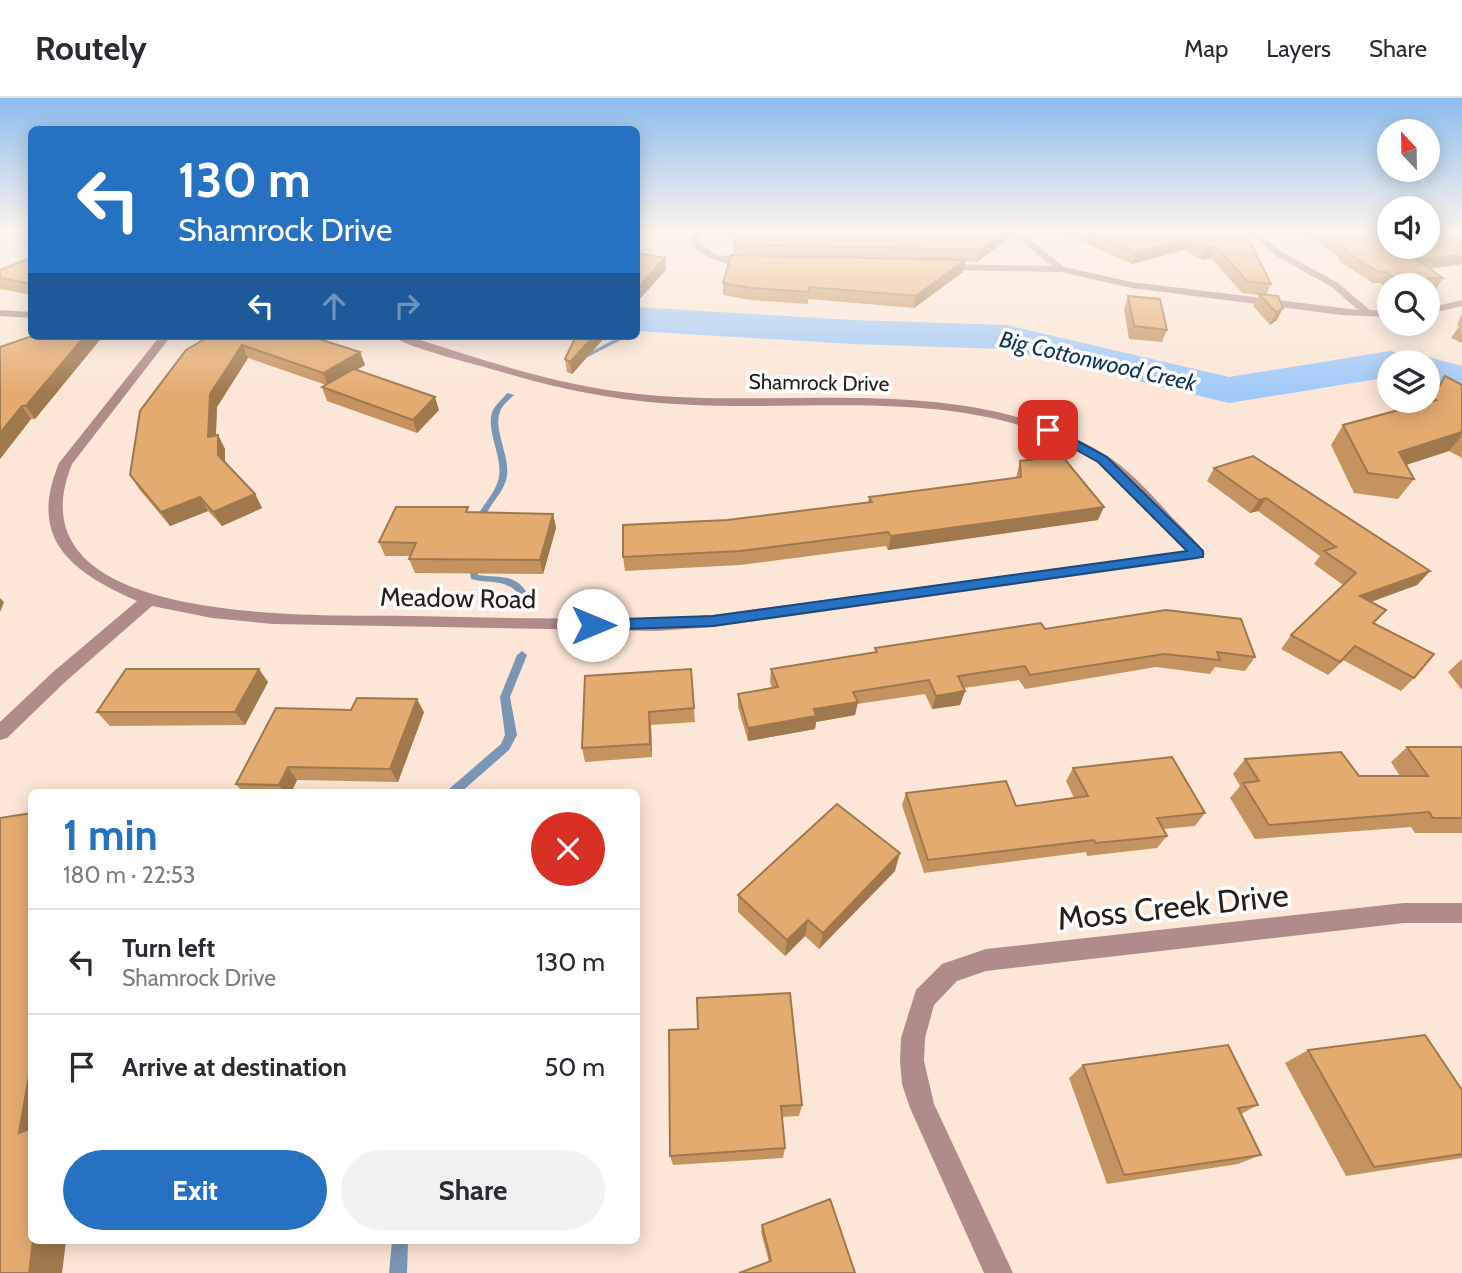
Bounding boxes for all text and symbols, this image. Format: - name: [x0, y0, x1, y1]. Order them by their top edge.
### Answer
- text: Routely: [35, 28, 147, 68]
- text: Map: [1184, 34, 1228, 63]
- text: Layers: [1266, 34, 1331, 63]
- text: Share: [1369, 34, 1427, 63]
- north arrow: [1377, 119, 1440, 182]
- map controls: [1377, 119, 1440, 413]
- text: 130 m: [178, 150, 311, 209]
- icon: left: [63, 154, 154, 245]
- button: sound: [1377, 196, 1440, 259]
- text: Shamrock Drive: [178, 210, 392, 249]
- button: search: [1377, 273, 1440, 336]
- icon: left: [242, 287, 280, 325]
- icon: ahead: [315, 287, 353, 325]
- icon: right: [388, 287, 426, 325]
- water label: Big Cottonwood Creek: [997, 325, 1200, 398]
- button: layers: [1377, 350, 1440, 413]
- street label: Shamrock Drive: [748, 369, 890, 396]
- pin: [1018, 400, 1078, 460]
- icon: arrive: [1029, 411, 1067, 449]
- street label: Meadow Road: [380, 581, 536, 615]
- position arrow: [556, 588, 630, 662]
- text: 1 min: [63, 809, 158, 861]
- button: close: [531, 812, 605, 886]
- text: 180 m · 22:53: [63, 861, 195, 889]
- street label: Moss Creek Drive: [1055, 875, 1290, 938]
- text: Turn left: [122, 932, 215, 964]
- icon: left: [63, 943, 101, 981]
- text: 130 m: [536, 946, 605, 978]
- text: Shamrock Drive: [122, 964, 276, 992]
- icon: arrive: [63, 1048, 101, 1086]
- text: Arrive at destination: [122, 1051, 347, 1083]
- text: 50 m: [544, 1051, 605, 1083]
- button: Exit: [63, 1150, 327, 1230]
- button: Share: [341, 1150, 605, 1230]

